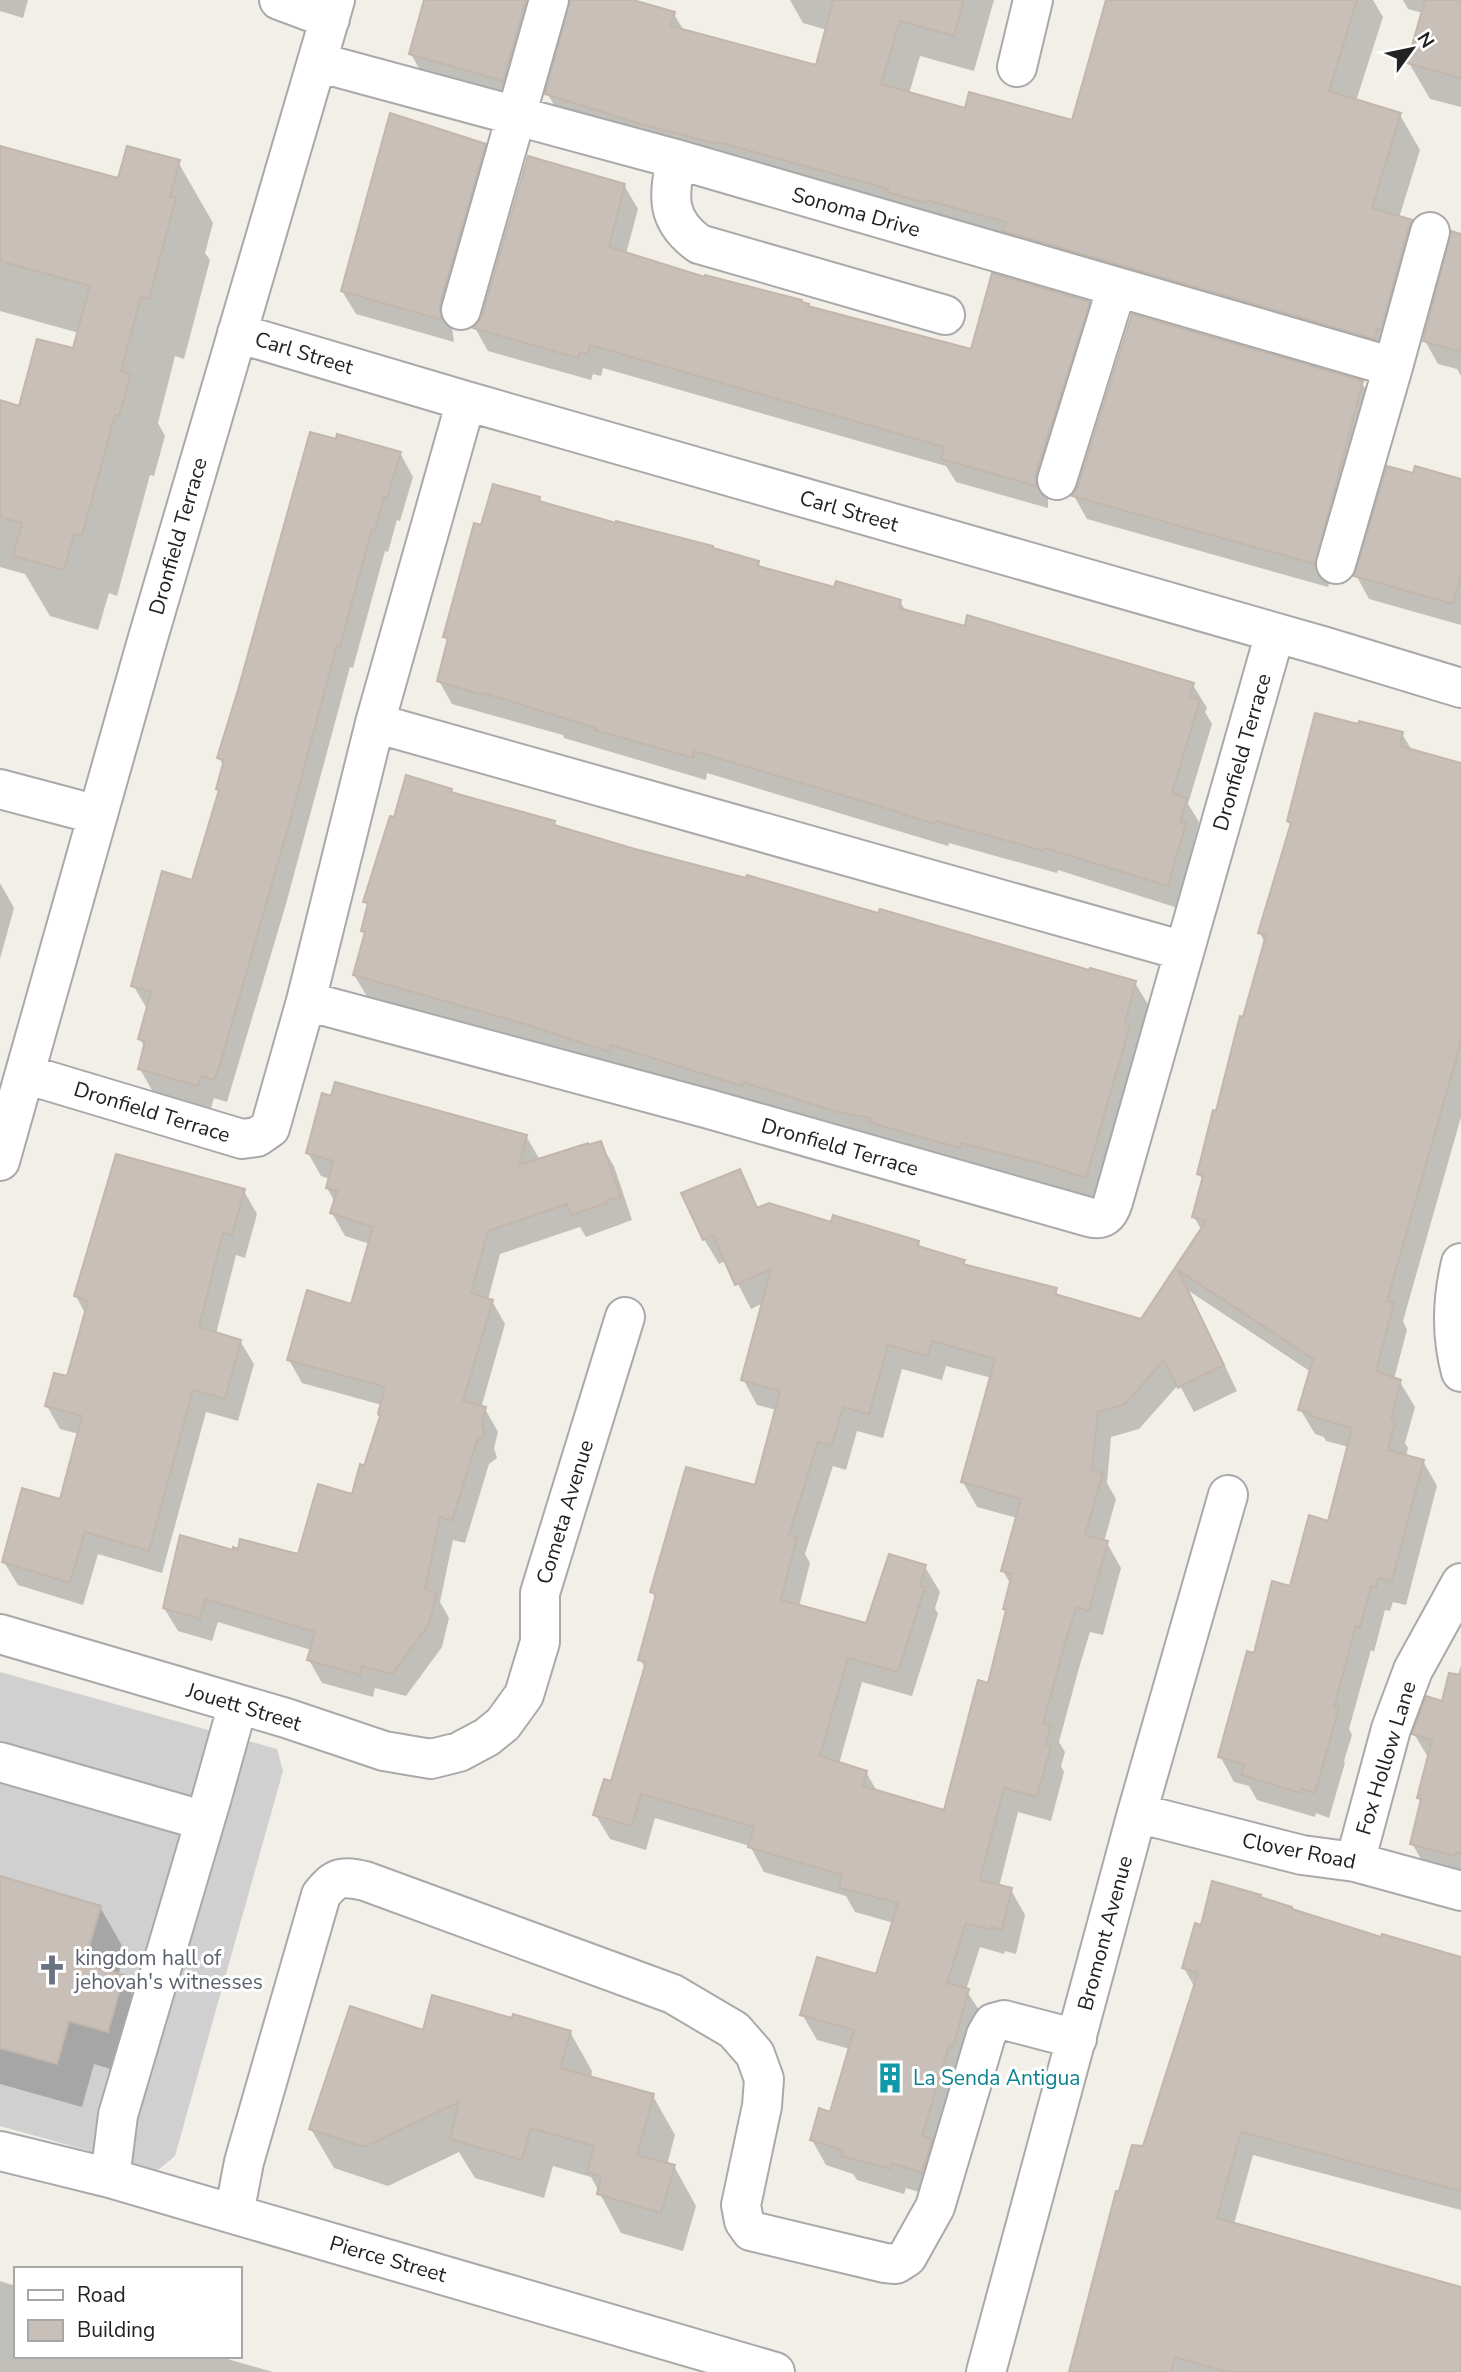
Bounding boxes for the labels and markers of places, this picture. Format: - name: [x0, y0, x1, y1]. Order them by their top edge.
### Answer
- place label: kingdom hall of jehovah's witnesses: [73, 1944, 263, 1996]
- church icon: kingdom hall of jehovah's witnesses: [35, 1953, 69, 1987]
- building icon: La Senda Antigua: [873, 2061, 907, 2095]
- place label: La Senda Antigua: [913, 2064, 1080, 2092]

